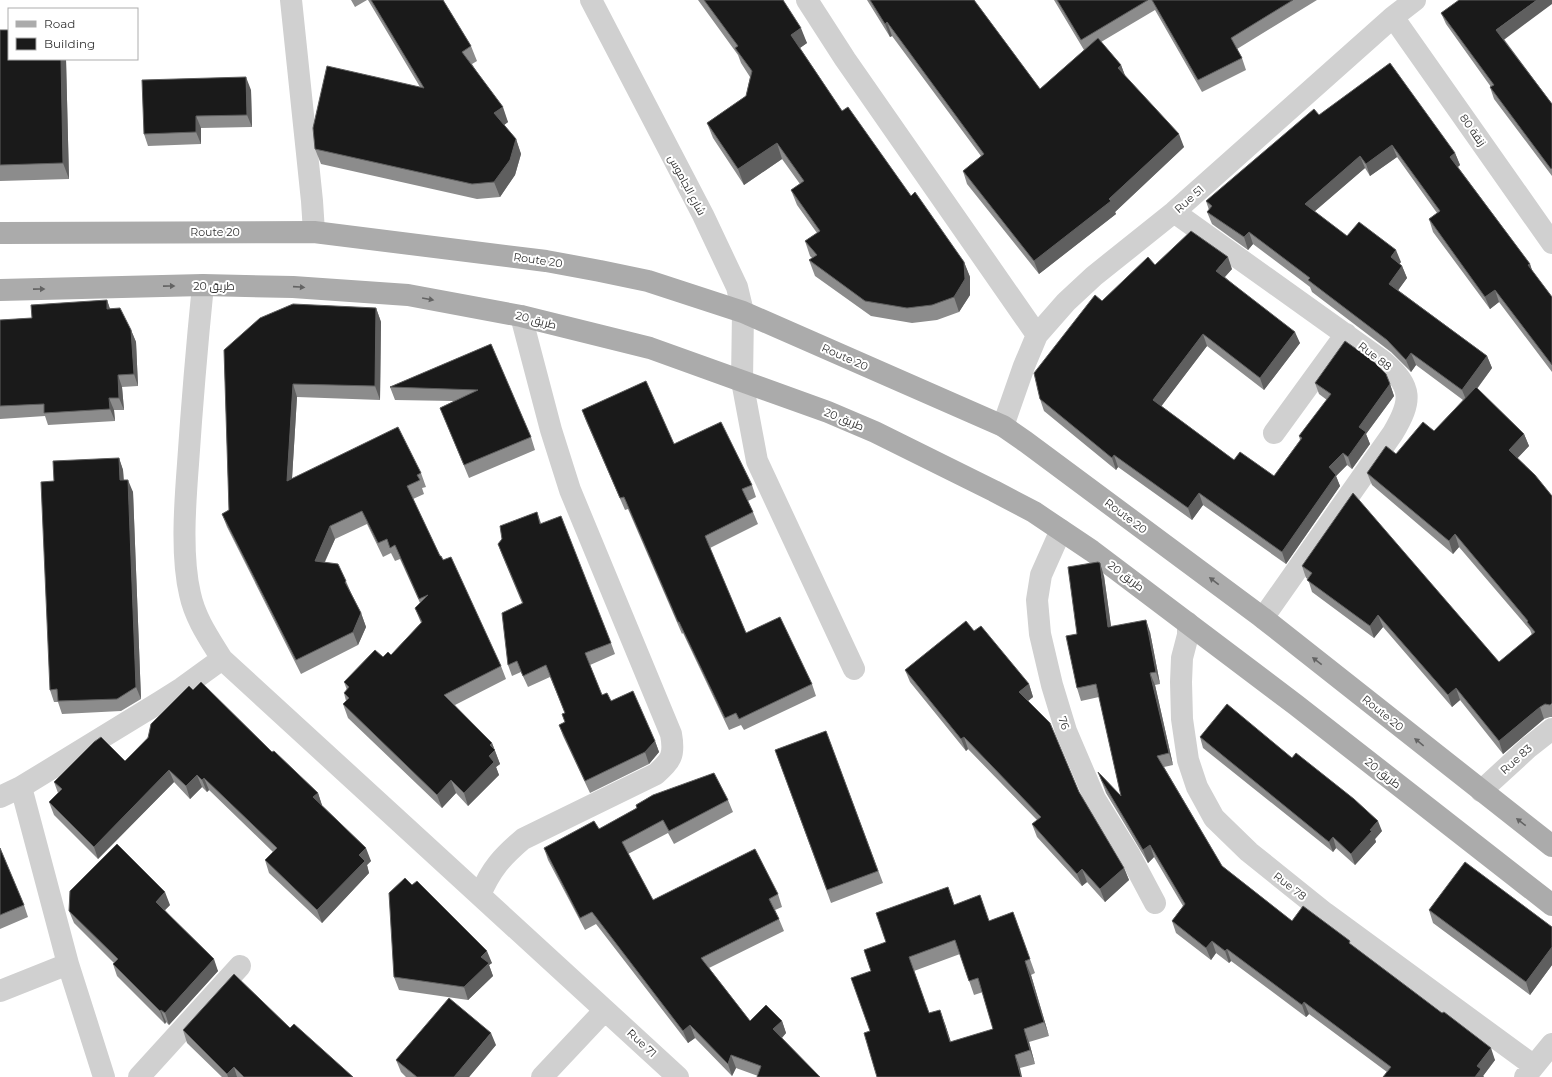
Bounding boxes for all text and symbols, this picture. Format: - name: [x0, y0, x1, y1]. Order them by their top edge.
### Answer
- legend: [8, 8, 138, 60]
- text: Road: [44, 16, 75, 31]
- text: Building: [44, 36, 95, 51]
- street label: زنقة 80: [1457, 111, 1489, 149]
- street label: شارع الجاموس: [664, 152, 709, 218]
- street label: Rue 51: [1171, 182, 1207, 216]
- street label: Route 20: [190, 225, 240, 239]
- street label: Route 20: [512, 250, 564, 270]
- street label: طريق 20: [193, 279, 235, 293]
- one-way arrow: [163, 283, 176, 289]
- one-way arrow: [293, 284, 305, 291]
- one-way arrow: [33, 286, 46, 292]
- one-way arrow: [422, 296, 434, 302]
- street label: طريق 20: [514, 308, 558, 332]
- street label: Rue 88: [1355, 339, 1395, 373]
- street label: Route 20: [820, 341, 870, 373]
- street label: طريق 20: [822, 405, 866, 433]
- street label: Route 20: [1102, 496, 1150, 536]
- street label: طريق 20: [1105, 558, 1147, 594]
- one-way arrow: [1209, 578, 1219, 586]
- one-way arrow: [1312, 656, 1323, 665]
- street label: Route 20: [1359, 692, 1407, 734]
- street label: 76: [1055, 715, 1073, 732]
- one-way arrow: [1413, 737, 1424, 746]
- street label: Rue 83: [1497, 741, 1535, 777]
- street label: طريق 20: [1362, 755, 1404, 791]
- one-way arrow: [1516, 818, 1527, 826]
- street label: Rue 78: [1271, 869, 1309, 903]
- street label: Rue 71: [624, 1026, 660, 1060]

